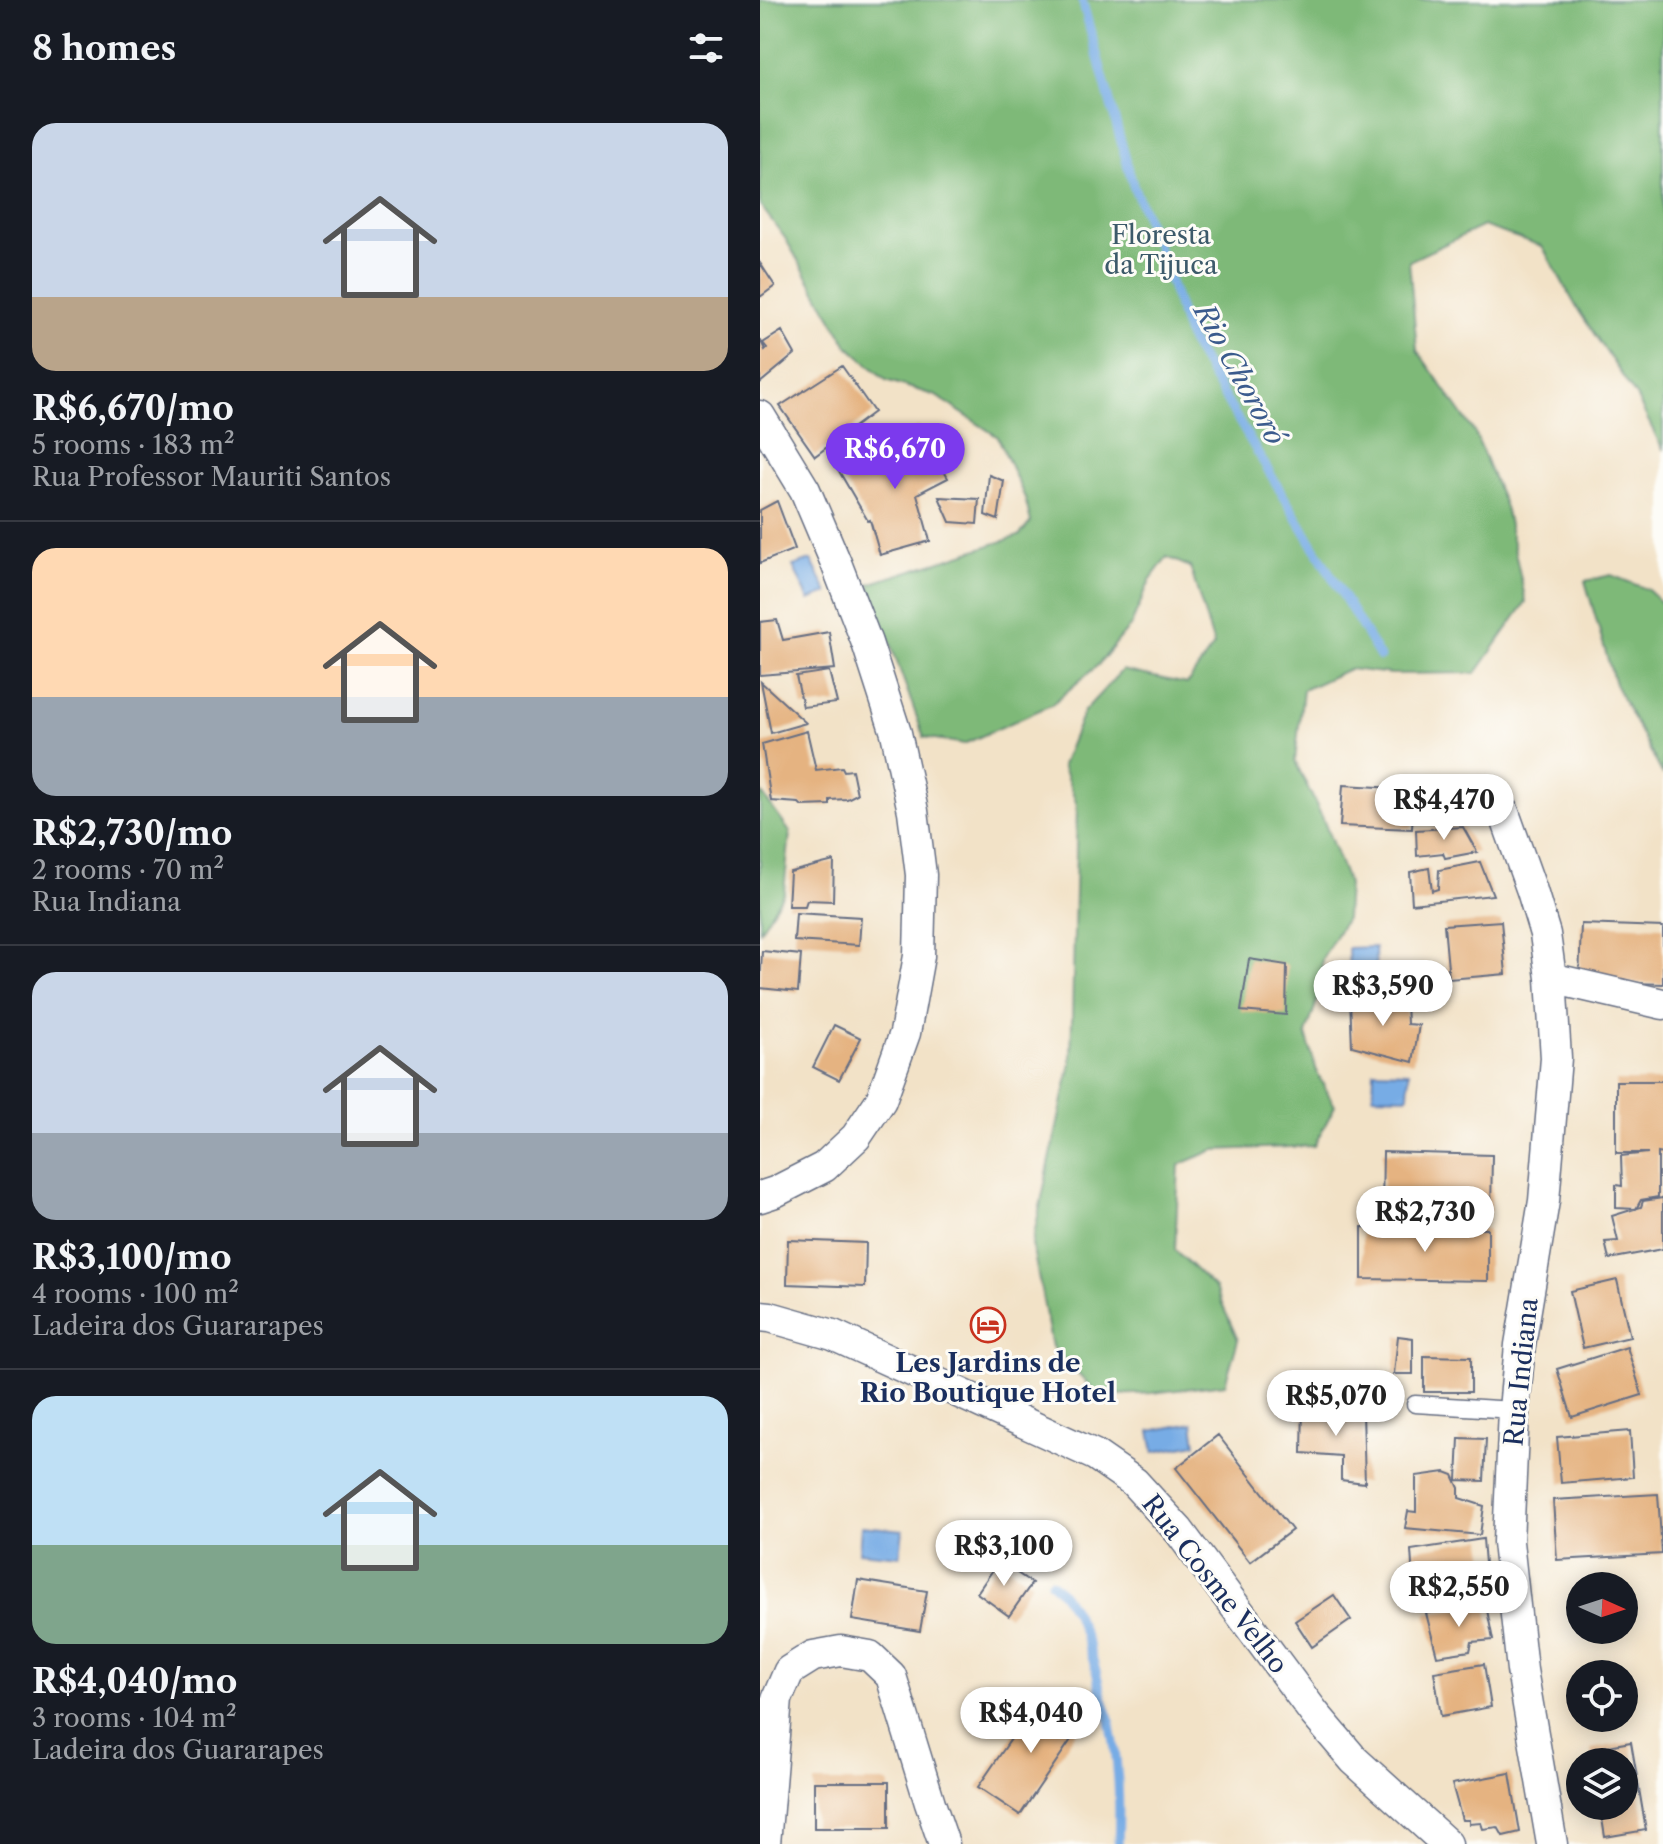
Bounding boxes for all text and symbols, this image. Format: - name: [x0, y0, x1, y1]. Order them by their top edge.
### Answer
- icon: filters: [684, 26, 728, 70]
- text: 8 homes: [32, 27, 176, 69]
- icon: home: [308, 175, 452, 319]
- park label: Floresta da Tijuca: [1104, 219, 1218, 281]
- water label: Rio Chororó: [1186, 296, 1293, 451]
- text: R$6,670/mo: [32, 387, 234, 429]
- pin: R$6,670: [821, 423, 969, 491]
- text: 5 rooms · 183 m²: [32, 429, 235, 461]
- text: R$6,670: [844, 433, 946, 465]
- text: Rua Professor Mauriti Santos: [32, 461, 391, 493]
- icon: home: [308, 600, 452, 744]
- pin: R$4,470: [1370, 774, 1518, 842]
- text: R$4,470: [1393, 784, 1495, 816]
- text: R$2,730/mo: [32, 812, 232, 854]
- text: 2 rooms · 70 m²: [32, 854, 224, 886]
- text: Rua Indiana: [32, 886, 181, 918]
- pin: R$3,590: [1309, 960, 1457, 1028]
- text: R$3,590: [1332, 970, 1434, 1002]
- icon: home: [308, 1024, 452, 1168]
- pin: R$2,730: [1351, 1186, 1499, 1254]
- text: R$2,730: [1374, 1196, 1476, 1228]
- text: R$3,100/mo: [32, 1236, 232, 1278]
- text: 4 rooms · 100 m²: [32, 1278, 239, 1310]
- street label: Rua Indiana: [1497, 1296, 1545, 1448]
- hotel icon: Les Jardins de Rio Boutique Hotel: [969, 1306, 1007, 1344]
- text: Ladeira dos Guararapes: [32, 1310, 324, 1342]
- place label: Les Jardins de Rio Boutique Hotel: [860, 1347, 1116, 1409]
- pin: R$5,070: [1262, 1370, 1410, 1438]
- text: R$5,070: [1285, 1380, 1387, 1412]
- icon: home: [308, 1448, 452, 1592]
- street label: Rua Cosme Velho: [1135, 1488, 1295, 1680]
- pin: R$3,100: [930, 1520, 1078, 1588]
- text: R$3,100: [954, 1530, 1054, 1562]
- pin: R$2,550: [1385, 1561, 1533, 1629]
- text: R$2,550: [1408, 1571, 1510, 1603]
- north arrow: [1566, 1572, 1638, 1644]
- map controls: [1566, 1572, 1638, 1820]
- text: R$4,040/mo: [32, 1660, 237, 1702]
- button: locate: [1566, 1660, 1638, 1732]
- pin: R$4,040: [957, 1687, 1105, 1755]
- text: R$4,040: [978, 1697, 1084, 1729]
- text: 3 rooms · 104 m²: [32, 1702, 237, 1734]
- text: Ladeira dos Guararapes: [32, 1734, 324, 1766]
- button: layers: [1566, 1748, 1638, 1820]

